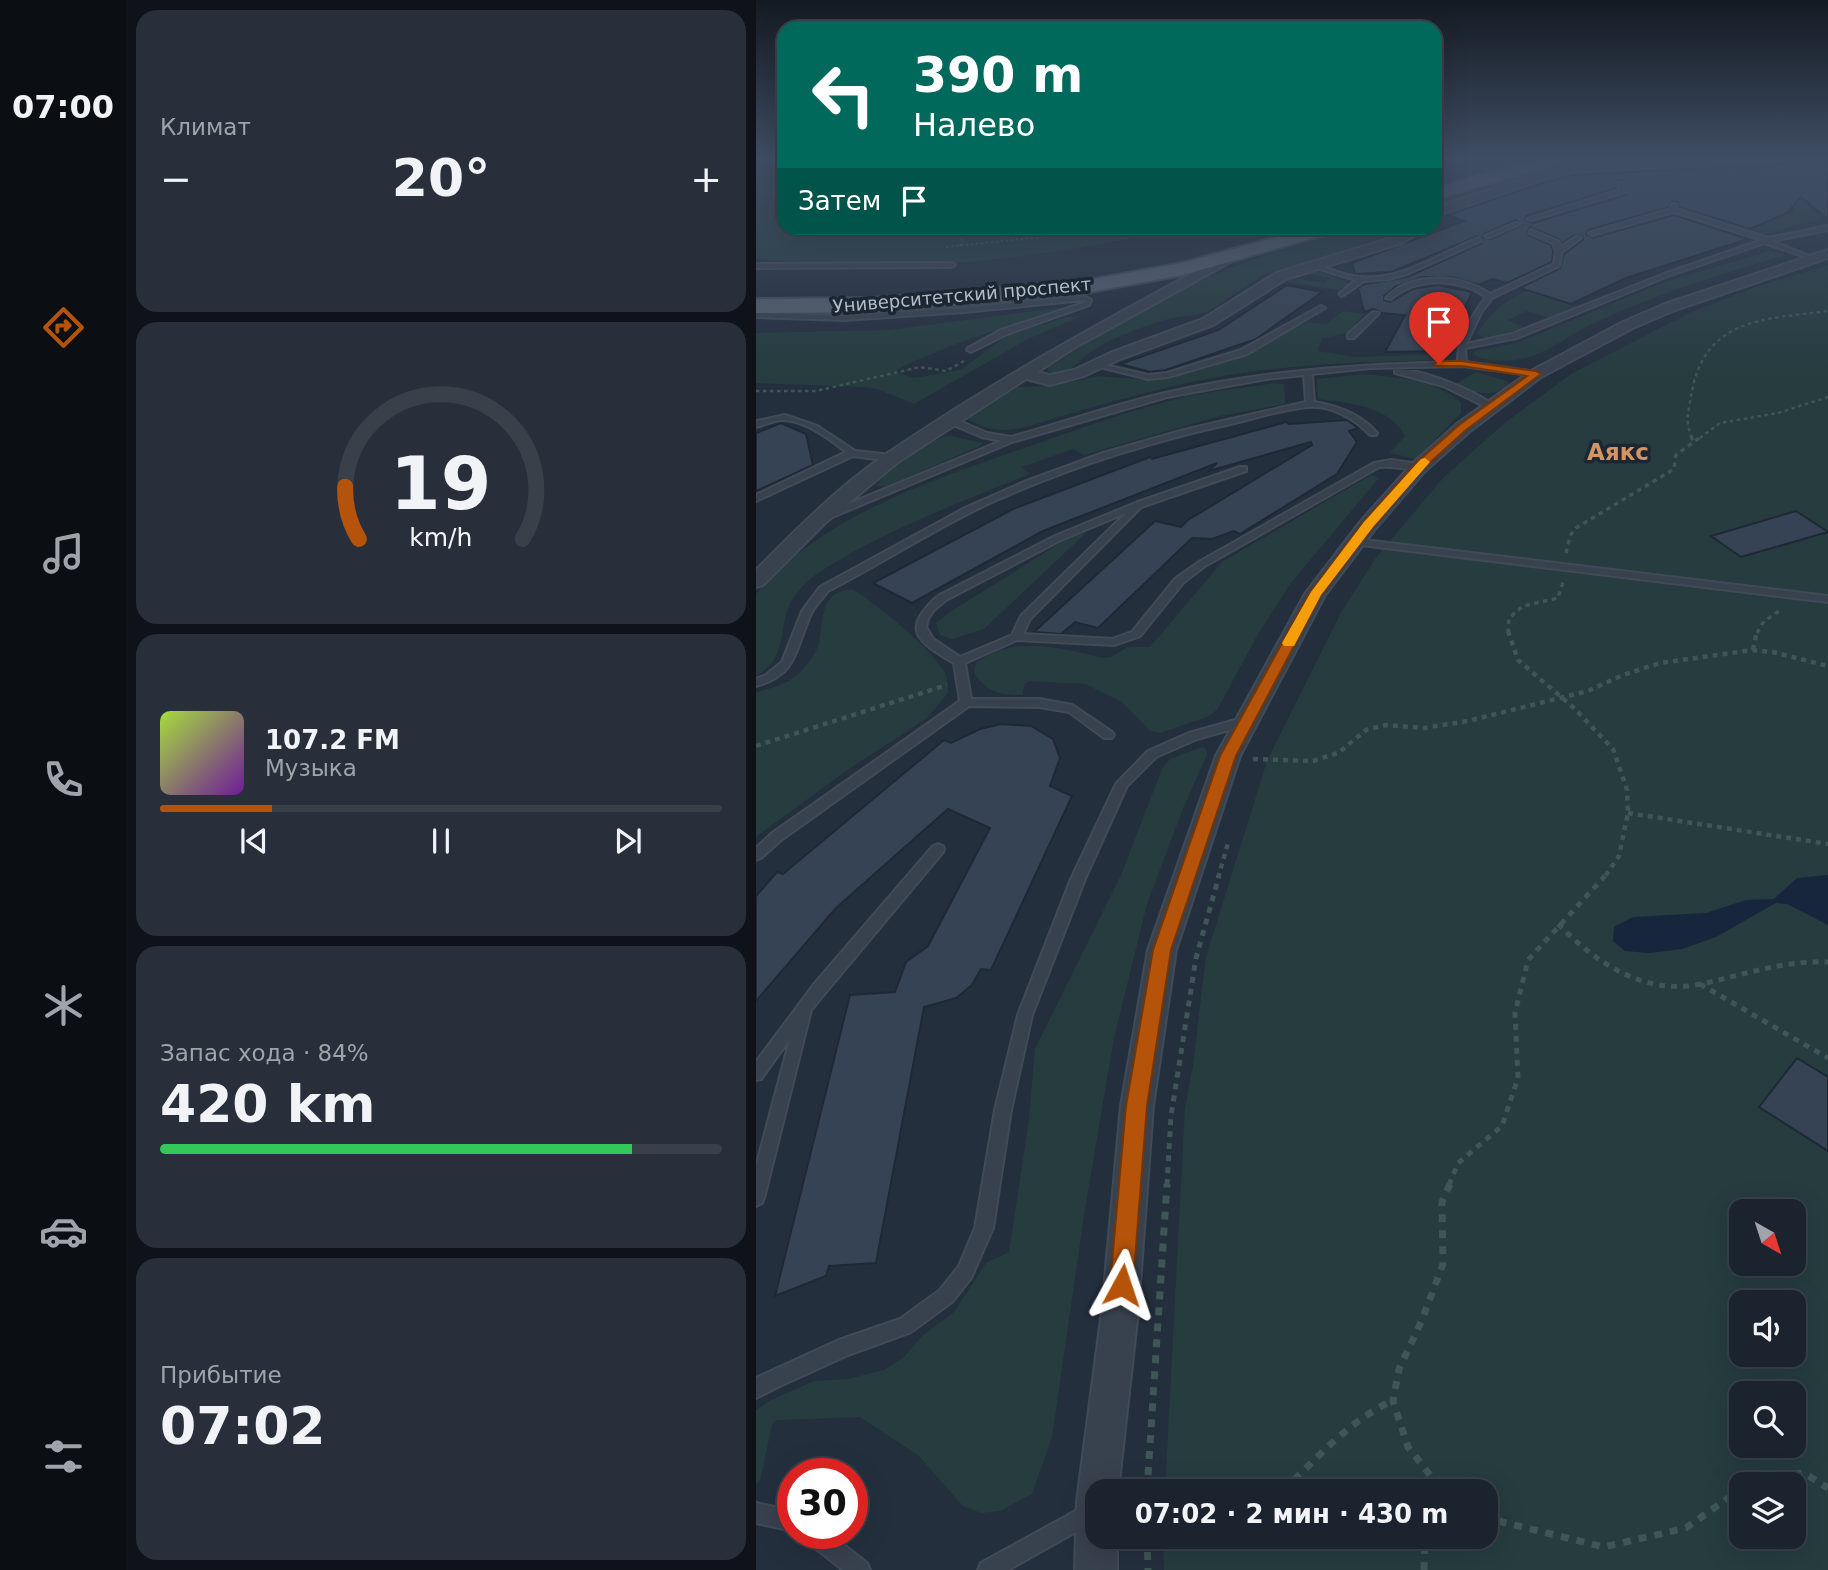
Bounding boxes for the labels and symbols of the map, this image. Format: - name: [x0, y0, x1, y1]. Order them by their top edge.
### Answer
- street label: Университетский проспект: [832, 273, 1092, 317]
- pin: [1409, 292, 1469, 364]
- district label: Аякс: [1587, 439, 1649, 465]
- north arrow: [1729, 1199, 1806, 1276]
- position arrow: [1085, 1248, 1159, 1322]
- speed limit sign: 30: [777, 1458, 868, 1549]

